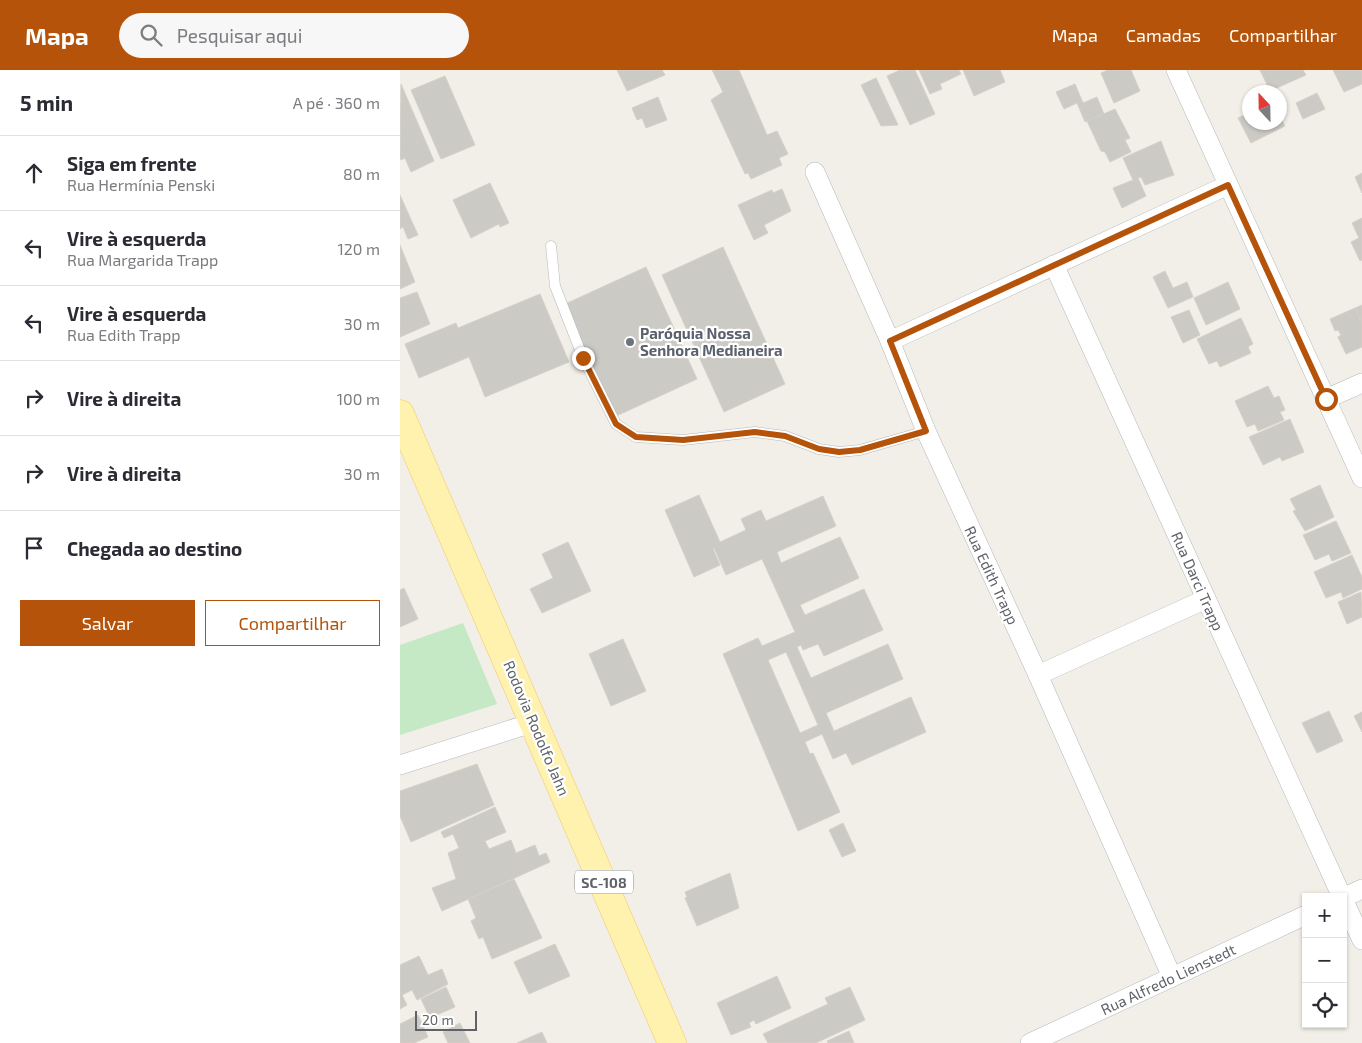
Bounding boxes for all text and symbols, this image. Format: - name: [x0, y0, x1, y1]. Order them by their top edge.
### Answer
- search box: [119, 13, 469, 58]
- text: Mapa: [25, 21, 89, 50]
- icon: search: [137, 21, 165, 49]
- text: Pesquisar aqui: [177, 24, 302, 47]
- text: Mapa: [1052, 24, 1098, 46]
- text: Camadas: [1126, 24, 1201, 46]
- text: Compartilhar: [1229, 24, 1337, 46]
- north arrow: [1242, 85, 1287, 130]
- text: 5 min: [20, 90, 73, 115]
- text: A pé · 360 m: [293, 93, 380, 112]
- text: Siga em frente: [67, 152, 197, 175]
- icon: ahead: [20, 159, 48, 187]
- text: 80 m: [343, 164, 380, 183]
- text: Rua Hermínia Penski: [67, 175, 215, 194]
- text: Vire à esquerda: [67, 227, 206, 250]
- icon: left: [20, 234, 48, 262]
- text: 120 m: [337, 239, 380, 258]
- text: Rua Margarida Trapp: [67, 250, 218, 269]
- text: Vire à esquerda: [67, 302, 206, 325]
- icon: left: [20, 309, 48, 337]
- text: 30 m: [344, 314, 380, 333]
- place label: Paróquia Nossa Senhora Medianeira: [640, 324, 783, 359]
- text: Rua Edith Trapp: [67, 325, 181, 344]
- marker: Paróquia Nossa Senhora Medianeira: [624, 336, 636, 348]
- route end: [572, 347, 595, 370]
- icon: right: [20, 384, 48, 412]
- text: Vire à direita: [67, 387, 181, 410]
- route start: [1315, 388, 1338, 411]
- text: 100 m: [337, 389, 380, 408]
- icon: right: [20, 459, 48, 487]
- text: Vire à direita: [67, 462, 181, 485]
- text: 30 m: [344, 464, 380, 483]
- street label: Rua Edith Trapp: [961, 523, 1023, 627]
- street label: Rua Darci Trapp: [1168, 529, 1228, 633]
- icon: arrive: [20, 534, 48, 562]
- text: Chegada ao destino: [67, 537, 242, 560]
- button: Salvar: [20, 600, 195, 646]
- button: Compartilhar: [205, 600, 380, 646]
- street label: Rodovia Rodolfo Jahn: [500, 658, 574, 798]
- road number: SC-108: [575, 870, 633, 894]
- map controls: [1302, 893, 1347, 1028]
- button: +: [1302, 893, 1347, 938]
- button: −: [1302, 938, 1347, 983]
- street label: Rua Alfredo Lienstedt: [1098, 940, 1239, 1018]
- button: locate: [1302, 983, 1347, 1028]
- scale bar: [415, 1008, 478, 1031]
- text: 20 m: [422, 1011, 454, 1028]

